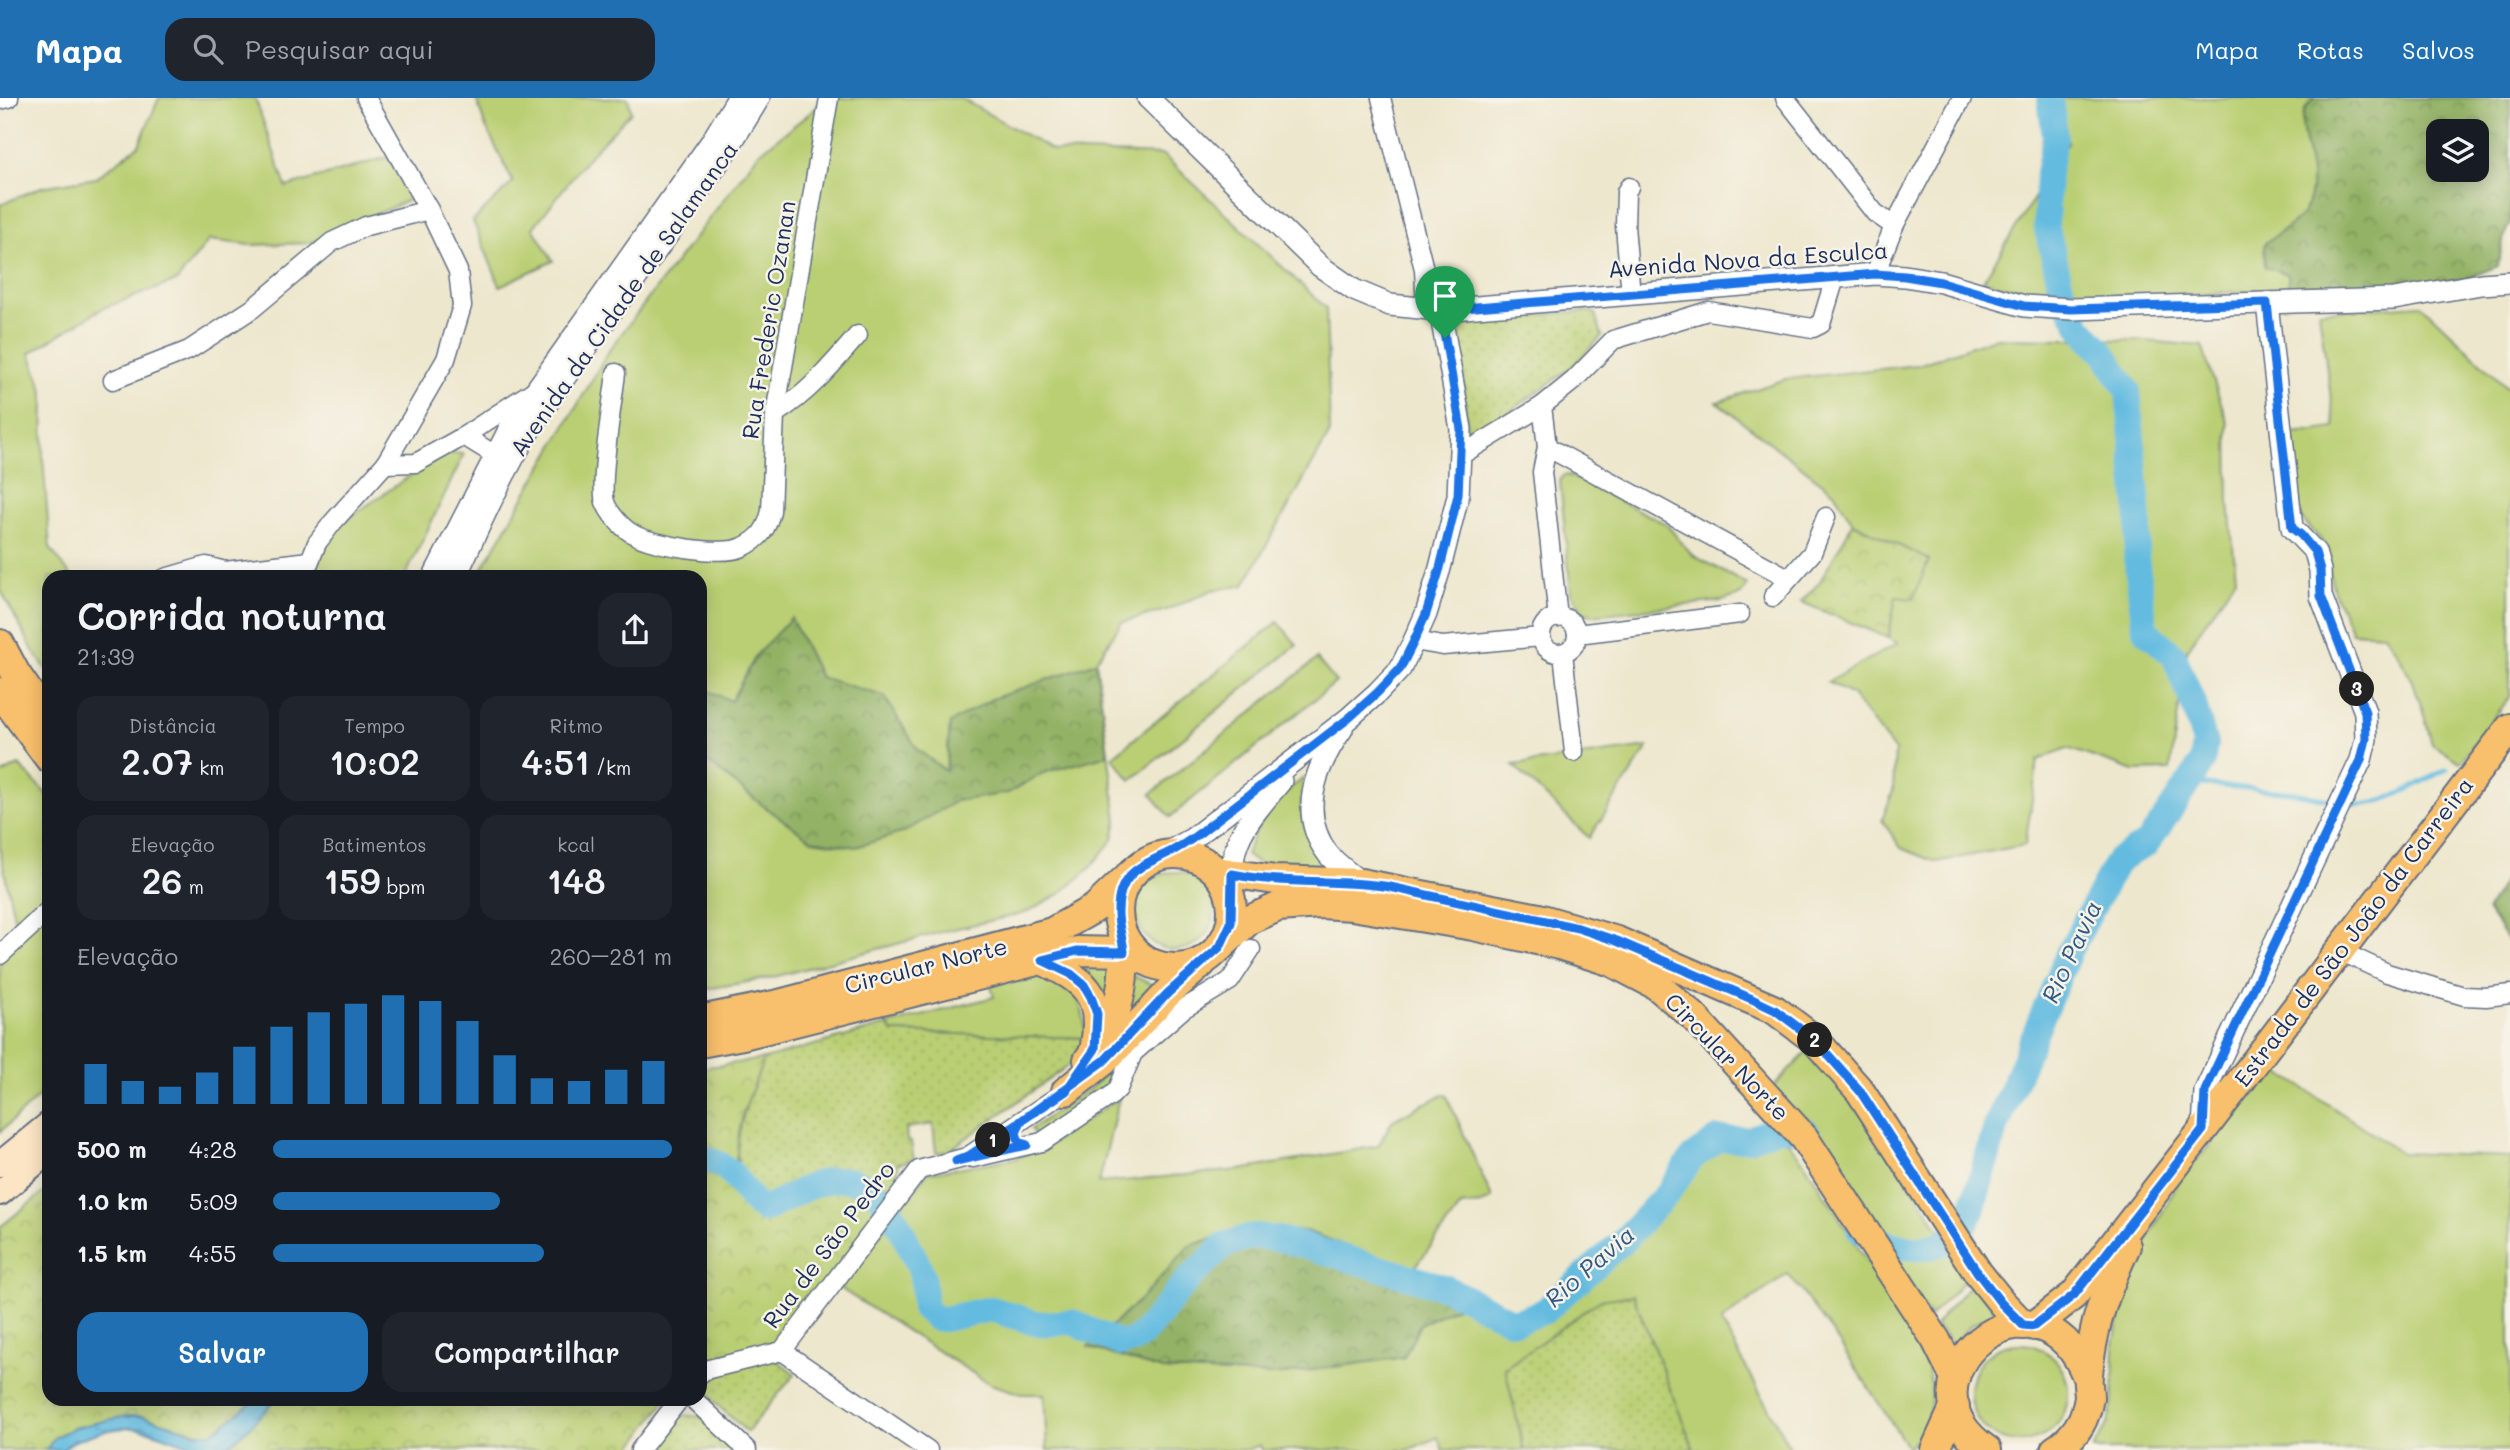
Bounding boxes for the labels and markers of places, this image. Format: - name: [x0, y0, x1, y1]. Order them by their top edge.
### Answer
- pin: [1415, 266, 1475, 338]
- pin: 3: [2340, 672, 2374, 706]
- pin: 2: [1798, 1023, 1832, 1058]
- pin: 1: [976, 1122, 1010, 1158]

